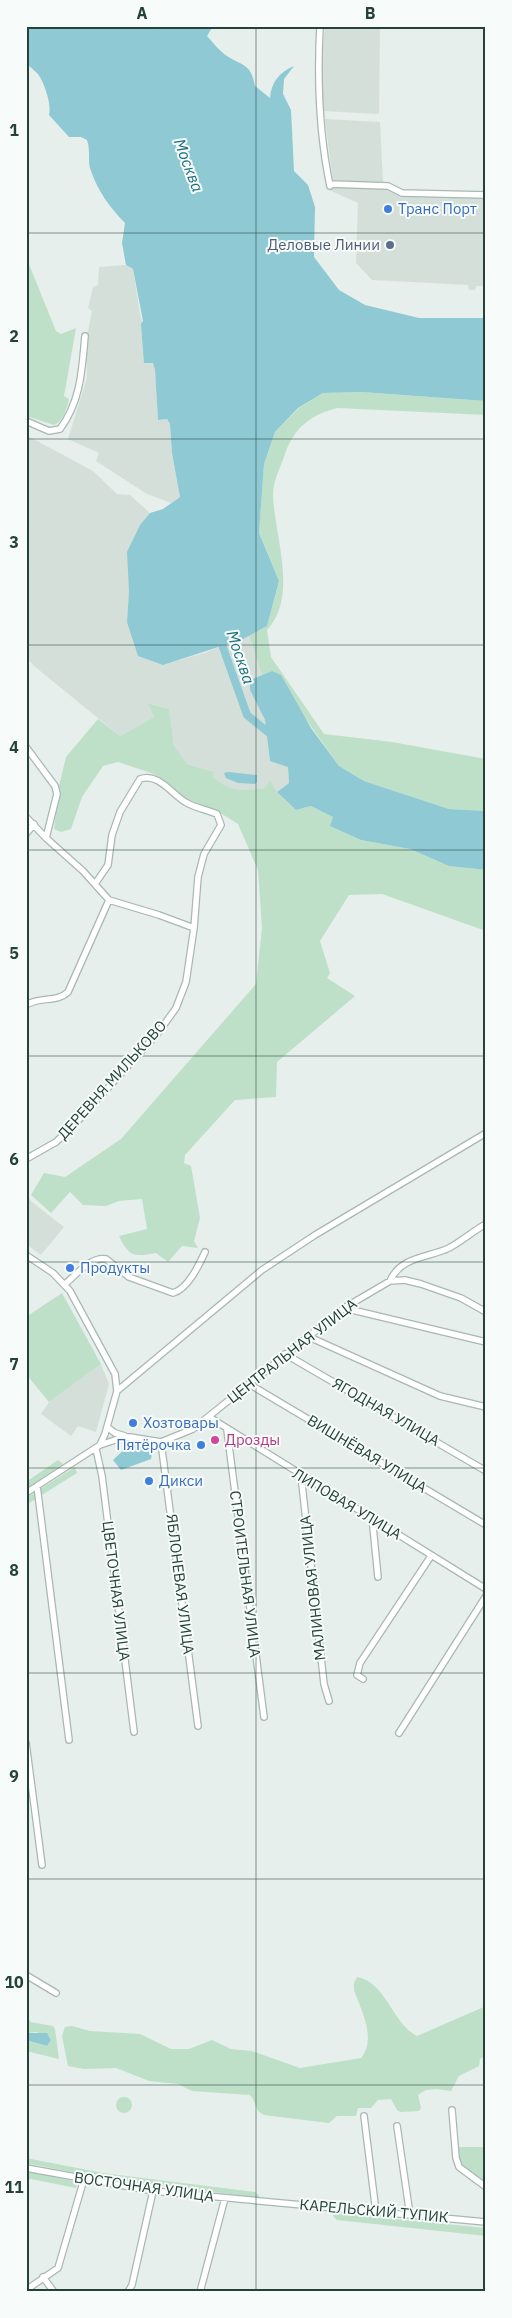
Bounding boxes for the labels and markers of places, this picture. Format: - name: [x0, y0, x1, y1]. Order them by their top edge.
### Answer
- place label: Транс Порт: [398, 199, 477, 218]
- marker: Транс Порт: [382, 203, 394, 215]
- place label: Деловые Линии: [268, 235, 380, 254]
- marker: Деловые Линии: [384, 239, 396, 251]
- place label: Продукты: [80, 1258, 150, 1277]
- marker: Продукты: [64, 1262, 76, 1274]
- place label: Хозтовары: [143, 1413, 219, 1432]
- marker: Хозтовары: [127, 1417, 139, 1429]
- place label: Дрозды: [225, 1430, 280, 1449]
- marker: Дрозды: [209, 1434, 221, 1446]
- place label: Пятёрочка: [116, 1435, 191, 1454]
- marker: Пятёрочка: [195, 1439, 207, 1451]
- place label: Дикси: [159, 1471, 203, 1490]
- marker: Дикси: [143, 1475, 155, 1487]

